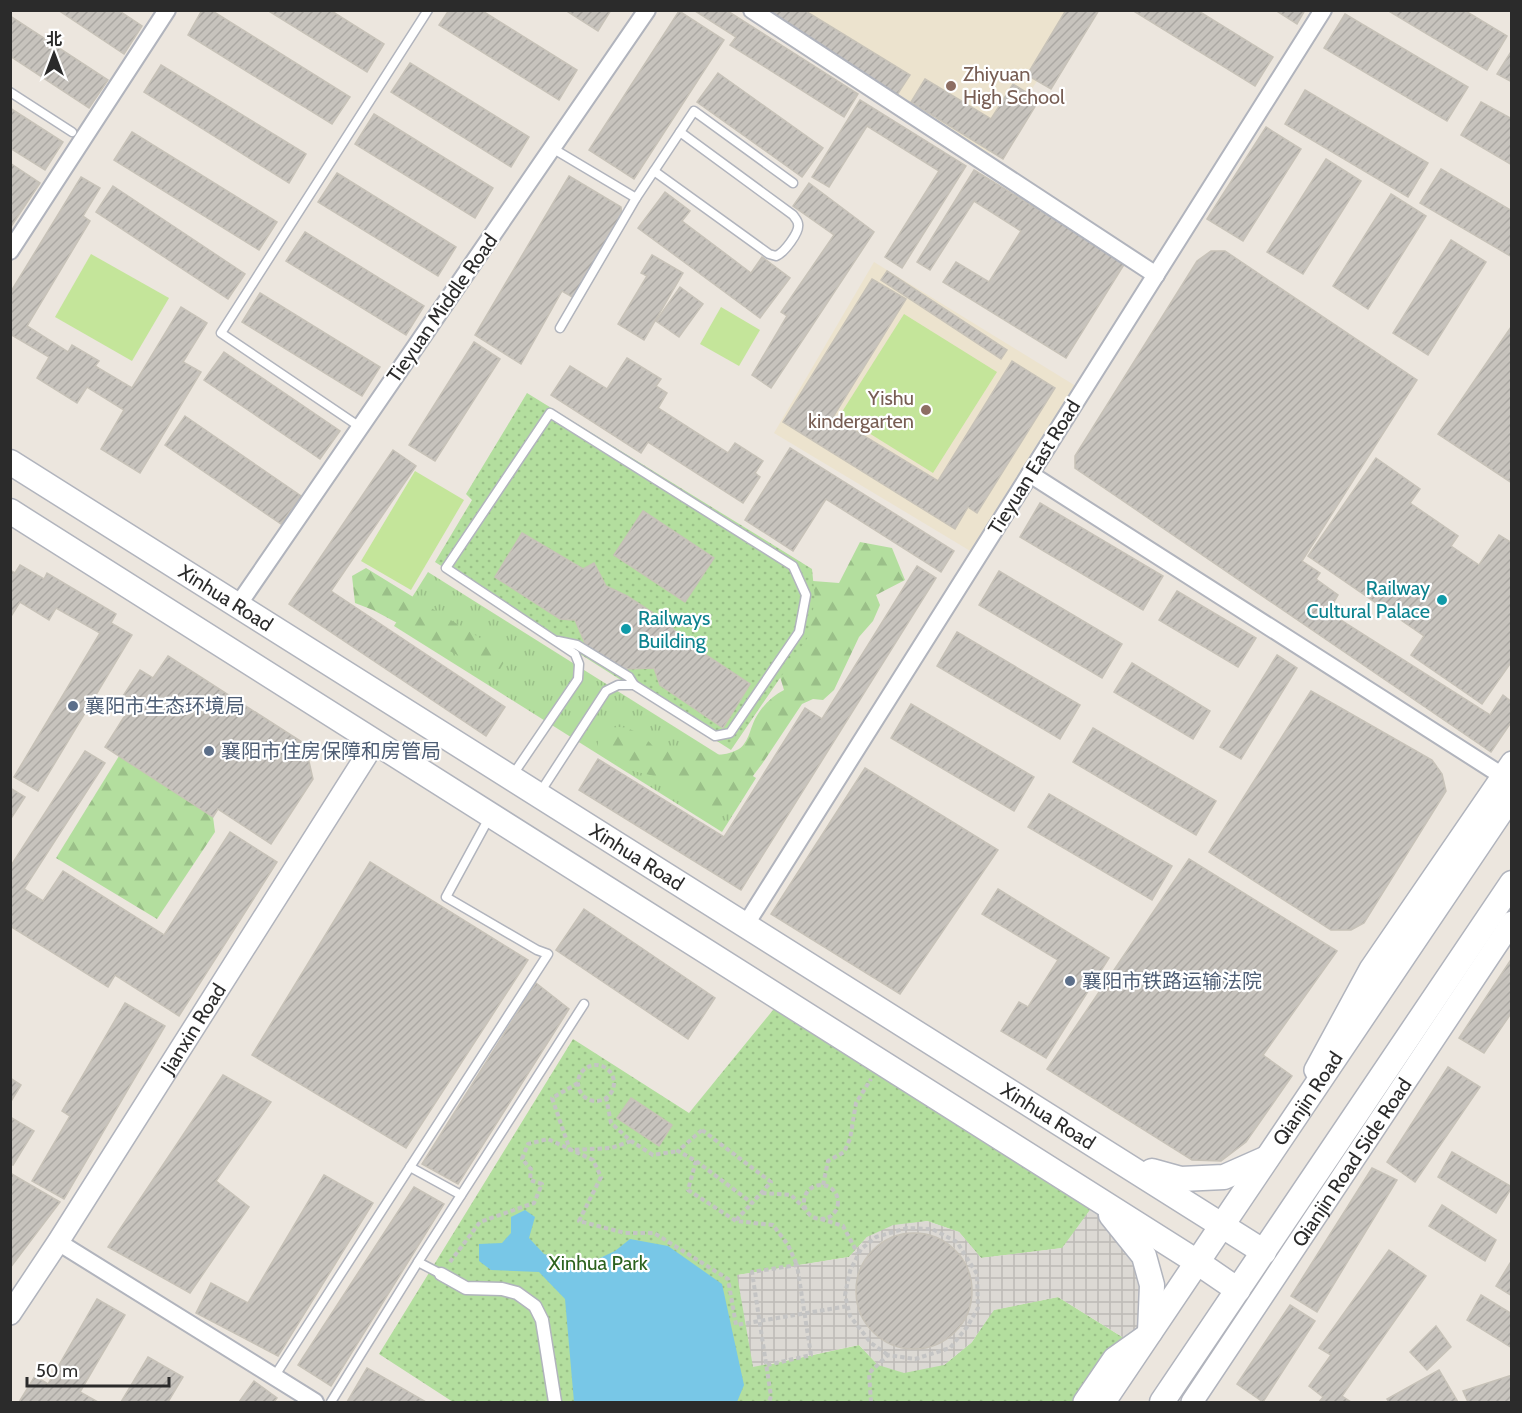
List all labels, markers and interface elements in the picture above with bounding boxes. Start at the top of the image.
north arrow [24,24,84,84]
text: 北 [46,30,62,49]
place label: Zhiyuan High School [963,62,1065,109]
marker: Zhiyuan High School [944,79,958,93]
street label: Tieyuan Middle Road [382,229,502,387]
place label: Yishu kindergarten [808,386,914,433]
street label: Tieyuan East Road [983,395,1085,539]
marker: Yishu kindergarten [919,403,933,417]
street label: Xinhua Road [174,559,277,636]
place label: Railway Cultural Palace [1306,576,1430,623]
marker: Railway Cultural Palace [1435,593,1449,607]
place label: Railways Building [638,606,710,653]
marker: Railways Building [619,622,633,636]
place label: 襄阳市生态环境局 [85,694,245,718]
marker: 襄阳市生态环境局 [66,699,80,713]
place label: 襄阳市住房保障和房管局 [221,739,441,763]
marker: 襄阳市住房保障和房管局 [202,744,216,758]
street label: Xinhua Road [585,818,688,896]
place label: 襄阳市铁路运输法院 [1082,969,1262,993]
marker: 襄阳市铁路运输法院 [1063,974,1077,988]
street label: Jianxin Road [155,979,231,1079]
street label: Qianjin Road [1267,1047,1348,1150]
street label: Qianjin Road Side Road [1287,1074,1417,1251]
street label: Xinhua Road [997,1077,1100,1155]
park label: Xinhua Park [548,1251,648,1275]
scale bar [27,1350,170,1388]
text: 50 m [36,1360,78,1382]

